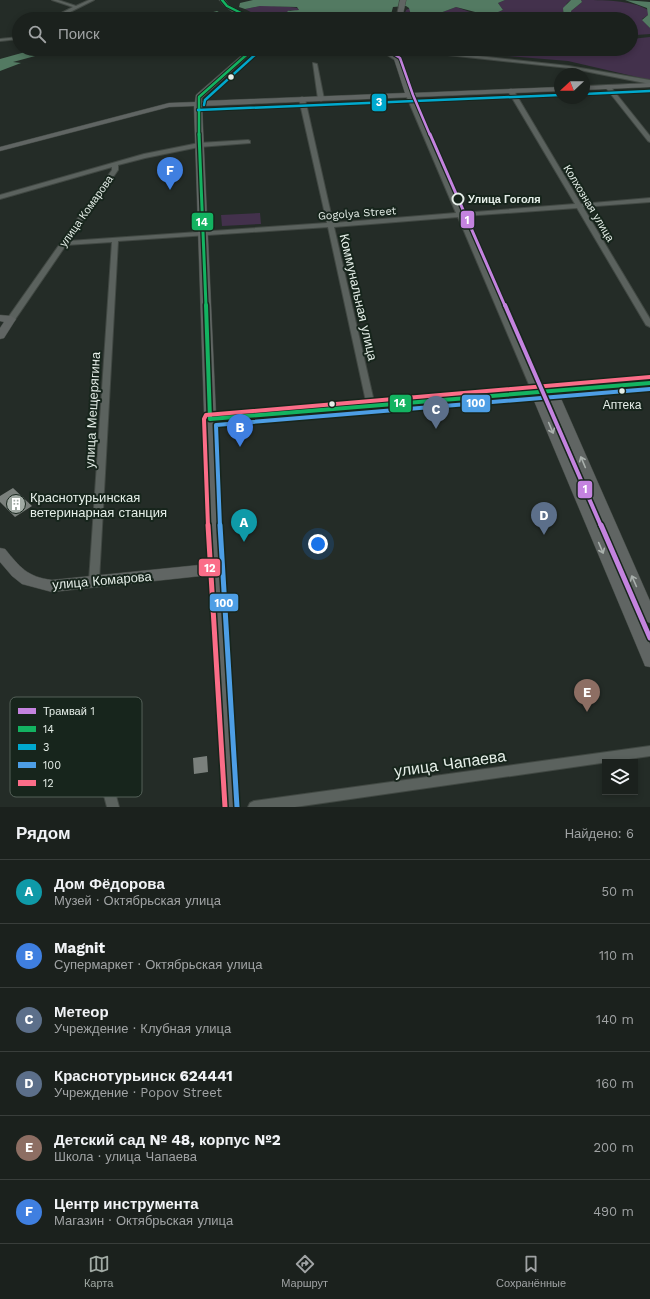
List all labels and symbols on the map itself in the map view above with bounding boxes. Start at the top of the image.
north arrow [554,68,590,104]
unlabelled marker [226,72,236,82]
line badge: 3 [371,93,387,112]
text: 3 [376,96,383,109]
pin: F [157,157,183,190]
street label: Колхозная улица [561,163,617,245]
street label: улица Комарова [57,172,116,250]
marker: Улица Гоголя [451,192,465,206]
place label: Улица Гоголя [468,193,541,206]
street label: Gogolya Street [317,204,397,223]
line badge: 1 [460,210,475,229]
line badge: 14 [191,212,214,231]
text: 1 [465,214,469,227]
text: 14 [196,216,208,229]
street label: Коммунальная улица [337,232,381,363]
street label: улица Мещерягина [82,351,103,469]
marker: Аптека [617,386,627,396]
line badge: 14 [389,394,412,413]
line badge: 100 [461,394,491,413]
pin: C [423,396,449,429]
text: 14 [394,397,406,410]
text: 100 [467,397,485,410]
place label: Аптека [603,398,642,412]
unlabelled marker [327,399,337,409]
pin: B [227,414,253,447]
one-way arrow [548,422,555,434]
one-way arrow [578,456,586,468]
line badge: 1 [577,480,593,499]
text: 1 [583,483,587,496]
place label: Краснотурьинская ветеринарная станция [30,490,167,520]
building icon: Краснотурьинская ветеринарная станция [5,493,27,515]
pin: D [531,502,557,535]
pin: A [231,509,257,542]
your location [308,534,328,554]
one-way arrow [598,542,606,554]
line badge: 12 [198,558,221,577]
text: 12 [204,562,216,575]
street label: улица Комарова [52,569,153,592]
one-way arrow [630,575,637,587]
line badge: 100 [209,593,239,612]
text: 100 [215,597,233,610]
pin: E [574,679,600,712]
legend [10,697,142,797]
text: Трамвай 1 [43,705,95,718]
text: 14 [43,723,54,736]
text: 3 [43,741,49,754]
street label: улица Чапаева [393,746,507,781]
text: 100 [43,759,61,772]
text: 12 [43,777,54,790]

